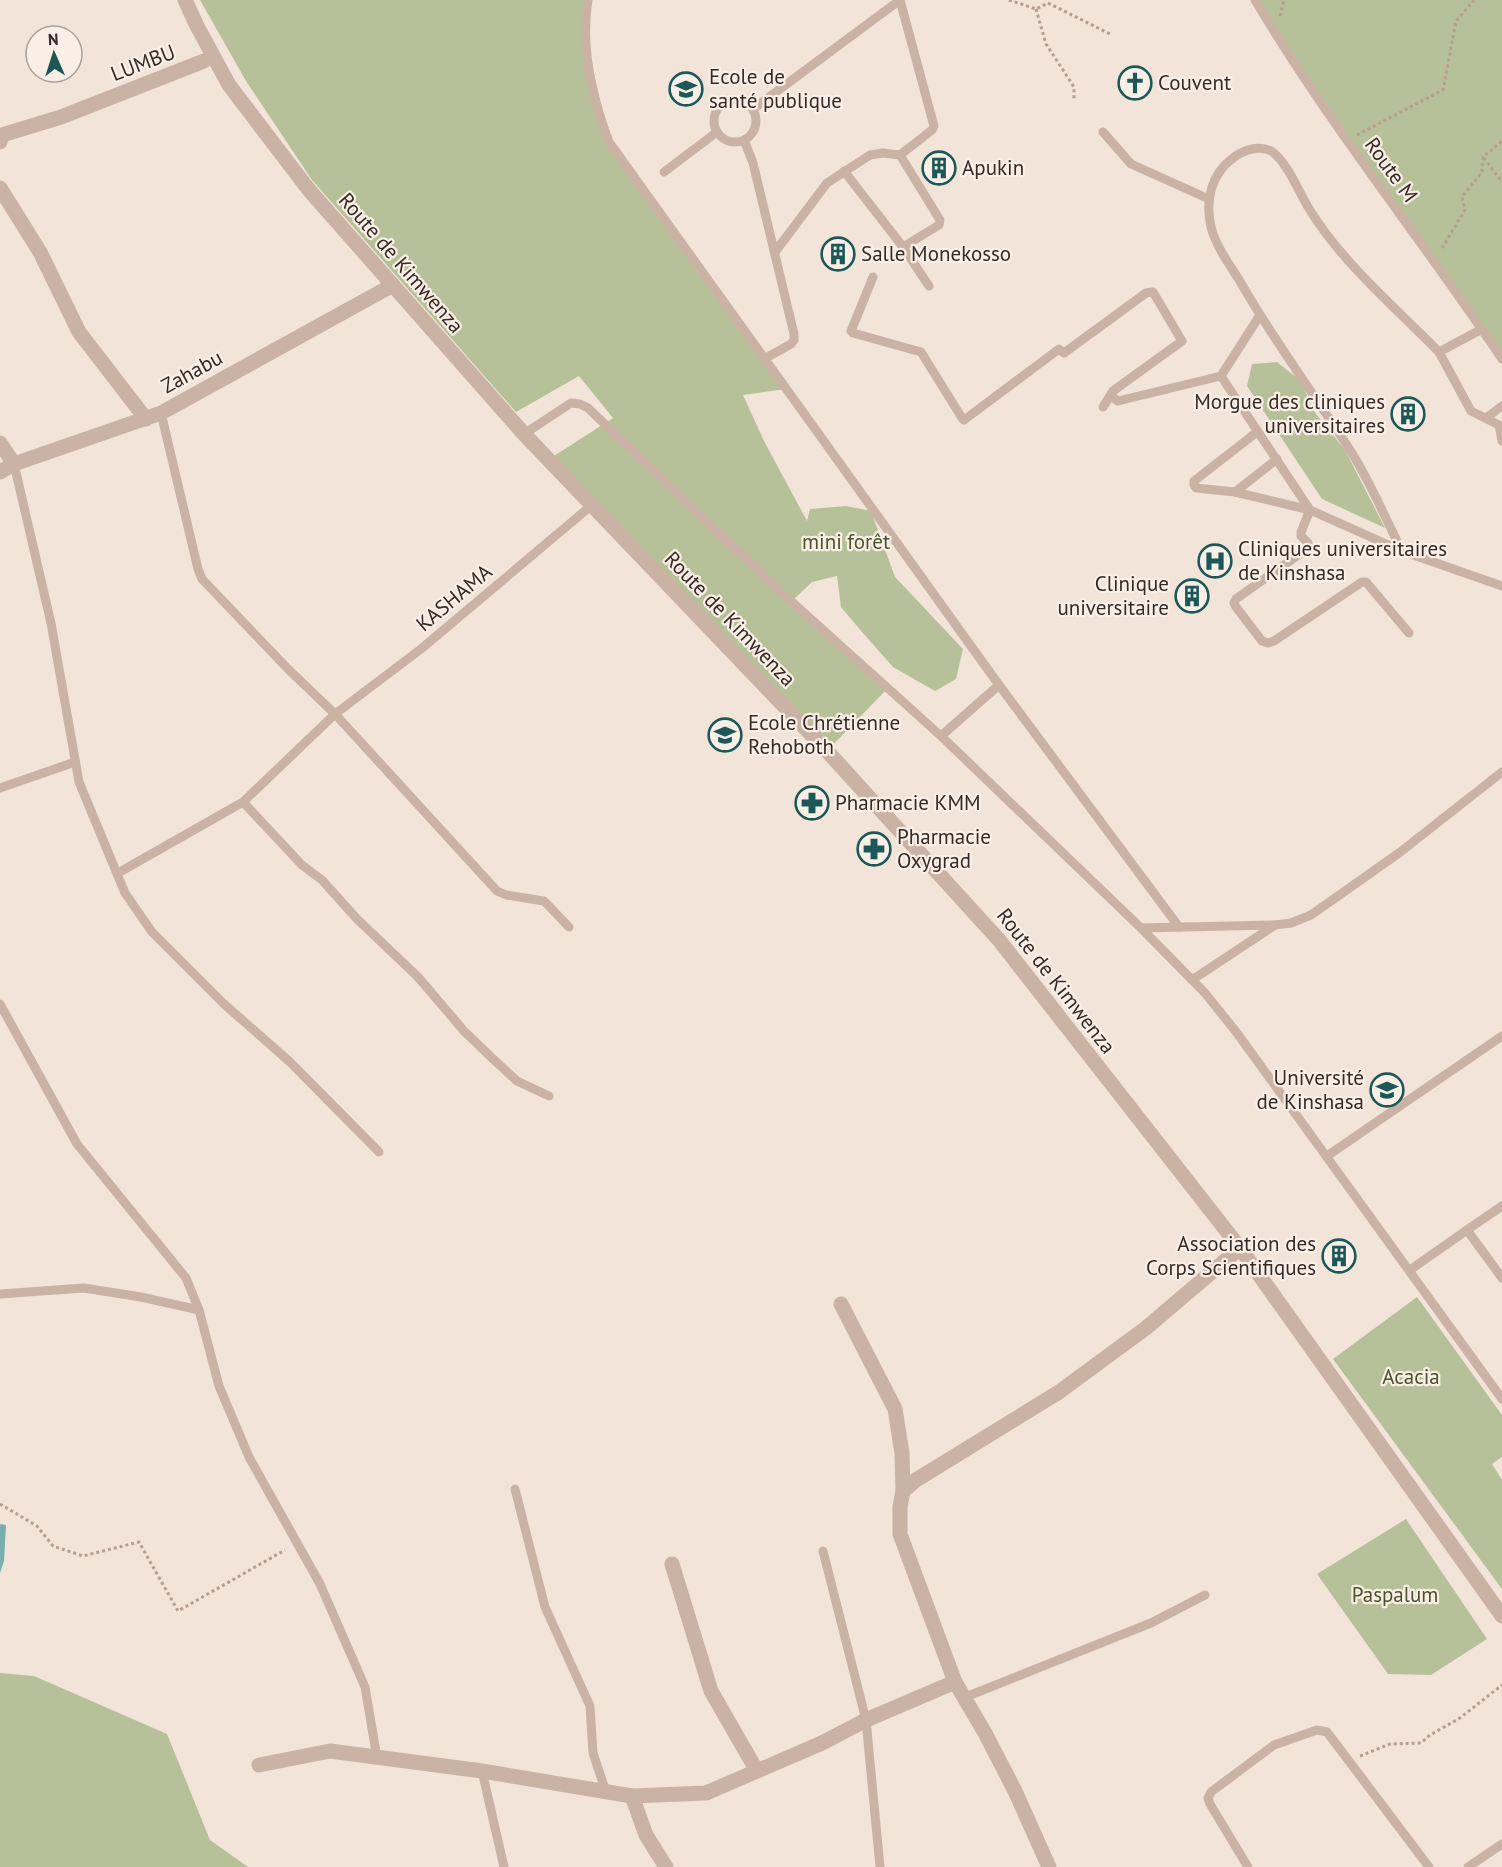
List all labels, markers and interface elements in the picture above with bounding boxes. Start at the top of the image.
north arrow [24,24,84,84]
text: N [47,29,59,49]
street label: LUMBU [107,38,179,87]
place label: Ecole de santé publique [709,63,842,114]
church icon: Couvent [1117,65,1153,101]
place label: Couvent [1158,69,1231,96]
school or university icon: Ecole de santé publique [668,71,704,107]
street label: Route M [1359,132,1424,208]
building icon: Apukin [921,150,957,186]
place label: Apukin [962,154,1024,181]
street label: Route de Kimwenza [333,187,470,338]
building icon: Salle Monekosso [820,236,856,272]
place label: Salle Monekosso [861,240,1011,267]
street label: Zahabu [156,344,227,399]
place label: Morgue des cliniques universitaires [1194,388,1385,439]
building icon: Morgue des cliniques universitaires [1390,396,1426,432]
park label: mini forêt [802,528,890,555]
place label: Cliniques universitaires de Kinshasa [1238,535,1447,586]
hospital icon: Cliniques universitaires de Kinshasa [1197,543,1233,579]
street label: Route de Kimwenza [659,545,802,692]
street label: KASHAMA [410,558,498,637]
place label: Clinique universitaire [1057,570,1169,621]
building icon: Clinique universitaire [1174,578,1210,614]
place label: Ecole Chrétienne Rehoboth [748,709,900,760]
school or university icon: Ecole Chrétienne Rehoboth [707,717,743,753]
pharmacy icon: Pharmacie KMM [794,785,830,821]
place label: Pharmacie KMM [835,789,981,816]
place label: Pharmacie Oxygrad [897,823,991,874]
pharmacy icon: Pharmacie Oxygrad [856,831,892,867]
street label: Route de Kimwenza [991,902,1122,1059]
place label: Université de Kinshasa [1257,1064,1364,1115]
school or university icon: Université de Kinshasa [1369,1072,1405,1108]
place label: Association des Corps Scientifiques [1146,1230,1316,1281]
building icon: Association des Corps Scientifiques [1321,1238,1357,1274]
park label: Acacia [1382,1363,1440,1390]
park label: Paspalum [1352,1581,1438,1608]

